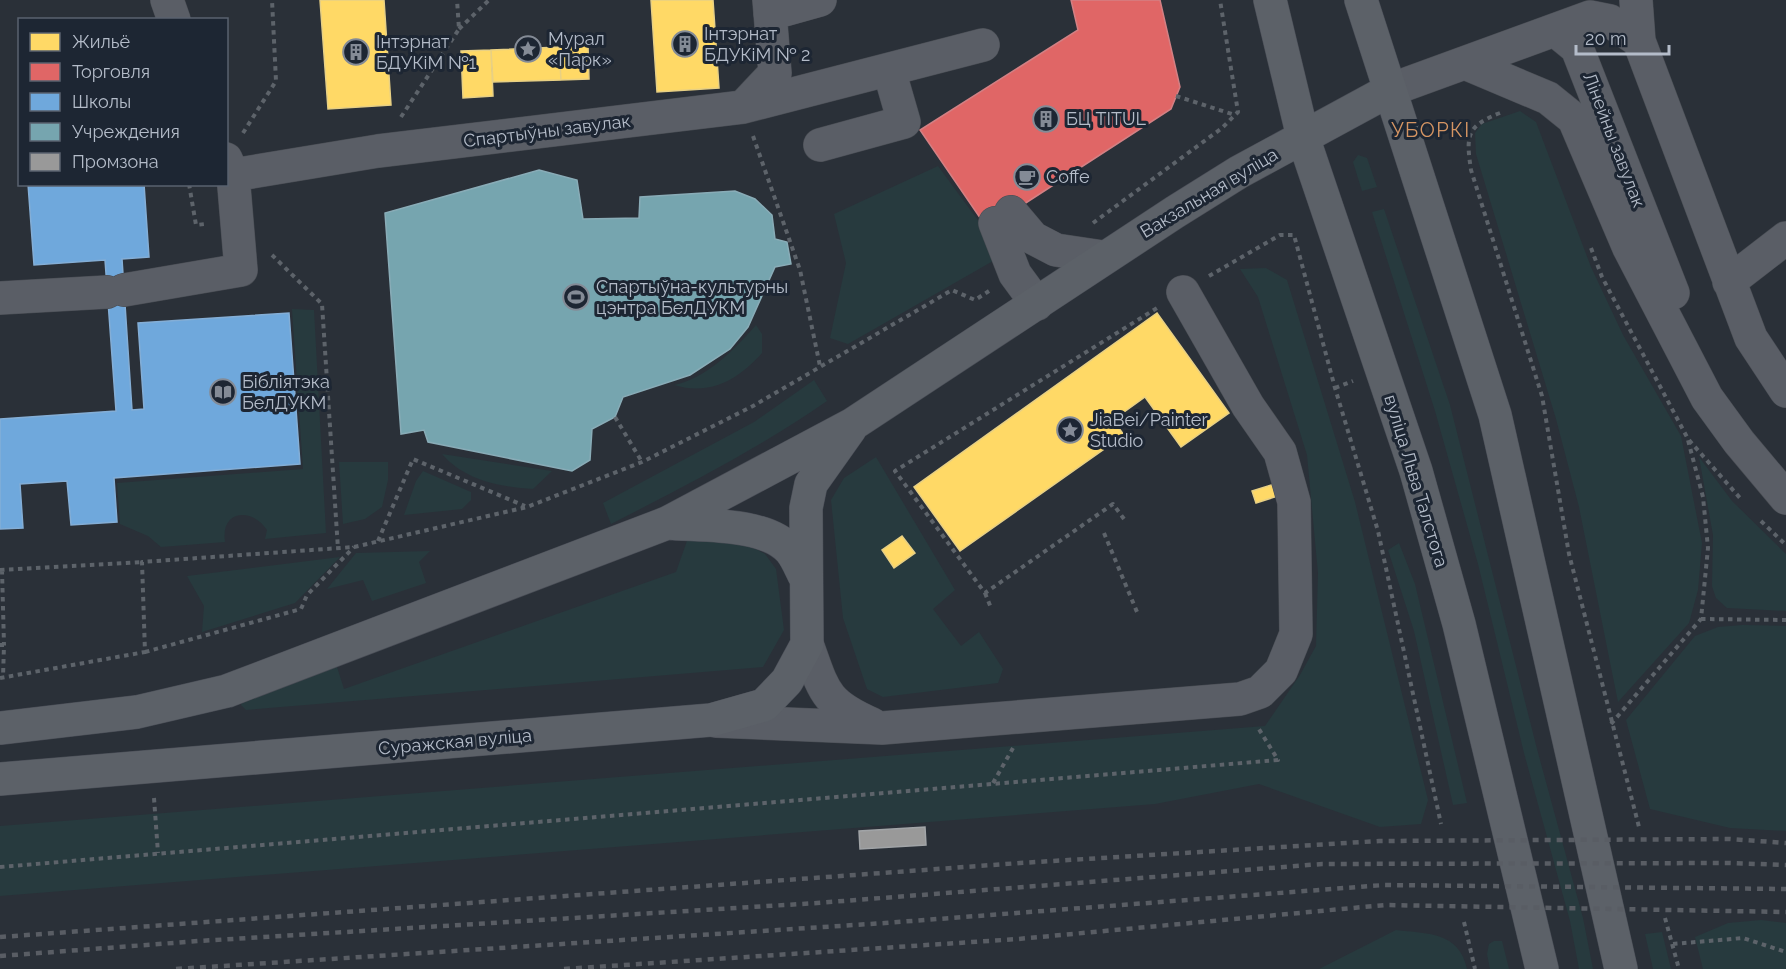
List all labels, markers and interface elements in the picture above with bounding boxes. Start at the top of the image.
legend [18,18,228,186]
scale bar [1576,18,1669,56]
place label: Інтэрнат БДУКіМ № 2 [704,23,810,65]
place label: Мурал «Парк» [548,28,612,70]
text: 20 m [1585,28,1627,49]
building icon: Інтэрнат БДУКіМ № 2 [670,29,700,59]
text: Жильё [72,31,130,52]
place label: Інтэрнат БДУКіМ №1 [376,31,476,73]
place icon: Мурал «Парк» [513,34,543,64]
building icon: Інтэрнат БДУКіМ №1 [341,37,371,67]
text: Торговля [72,61,150,82]
street label: Лінейны завулак [1579,69,1650,210]
text: Школы [72,91,131,112]
building icon: БЦ TITUL [1031,104,1061,134]
place label: БЦ TITUL [1066,108,1147,129]
street label: Спартыўны завулак [462,110,632,151]
district label: УБОРКІ [1391,118,1471,142]
text: Учреждения [72,121,180,142]
street label: Вакзальная вуліца [1136,143,1281,242]
text: Промзона [72,151,159,172]
cafe icon: Coffe [1012,162,1042,192]
place label: Coffe [1046,166,1090,187]
place label: Спартыўна-культурны цэнтра БелДУКМ [596,276,788,318]
sports icon: Спартыўна-культурны цэнтра БелДУКМ [561,282,591,312]
place label: Бібліятэка БелДУКМ [242,371,330,413]
library icon: Бібліятэка БелДУКМ [208,377,238,407]
street label: вуліца Льва Талстога [1380,392,1453,570]
place label: JiaBei/Painter Studio [1090,409,1208,451]
place icon: JiaBei/Painter Studio [1055,415,1085,445]
street label: Суражская вуліца [377,724,533,759]

